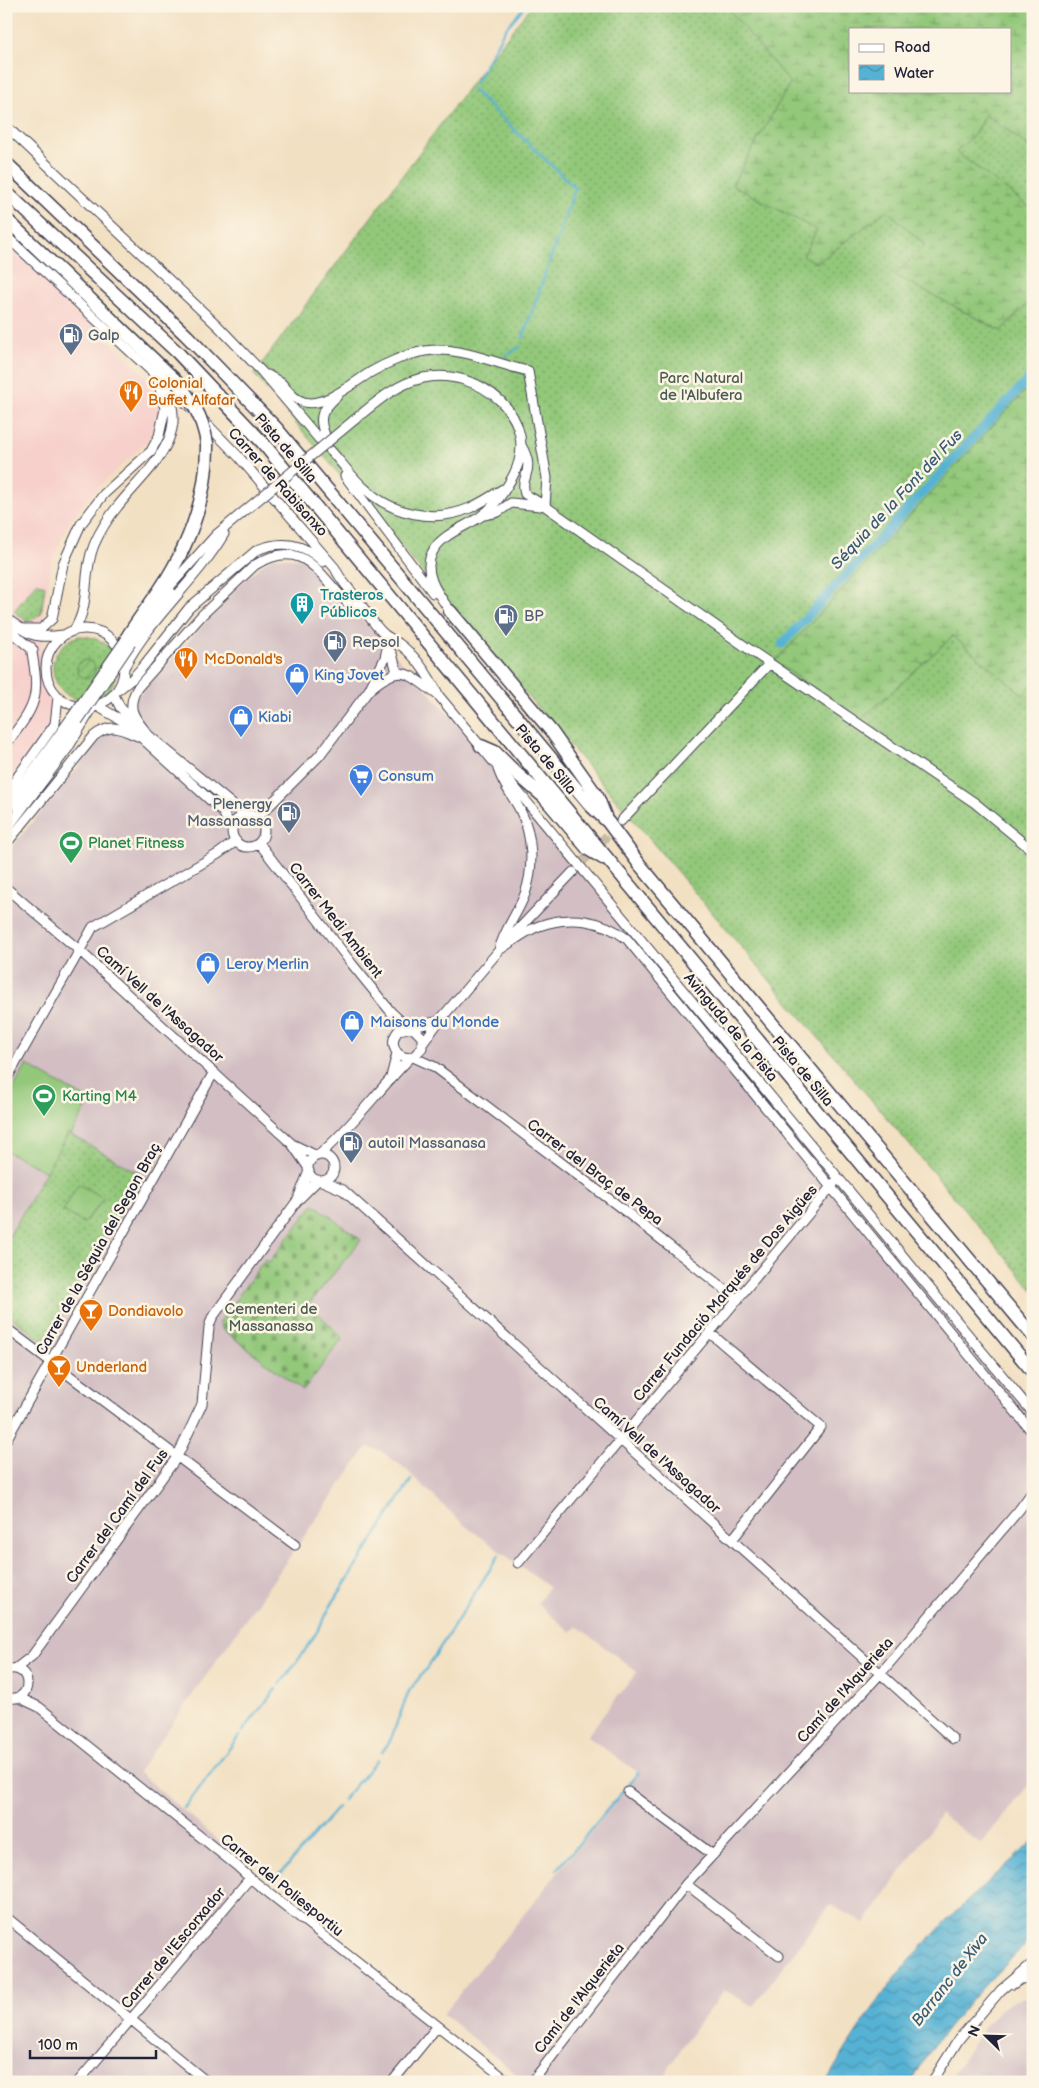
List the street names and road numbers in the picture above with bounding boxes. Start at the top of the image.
street label: Pista de Silla [250,410,321,487]
street label: Carrer de Rabisanxo [224,424,332,541]
street label: Pista de Silla [511,720,581,798]
street label: Carrer Medi Ambient [285,859,387,982]
street label: Camí Vell de l'Assagador [92,942,228,1067]
street label: Avinguda de la Pista [679,969,782,1086]
street label: Pista de Silla [768,1032,838,1110]
street label: Carrer del Braç de Pepa [523,1115,666,1230]
street label: Carrer de la Séquia del Segon Braç [32,1139,165,1359]
street label: Carrer Fundació Marqués de Dos Aigües [629,1181,822,1406]
street label: Camí Vell de l'Assagador [589,1393,725,1518]
street label: Carrer del Camí del Fus [62,1445,173,1587]
street label: Camí de l'Alquerieta [793,1634,898,1747]
street label: Carrer del Poliesportiu [216,1830,347,1941]
street label: Carrer de l'Escorxador [117,1883,230,2013]
street label: Camí de l'Alquerieta [530,1939,629,2058]

